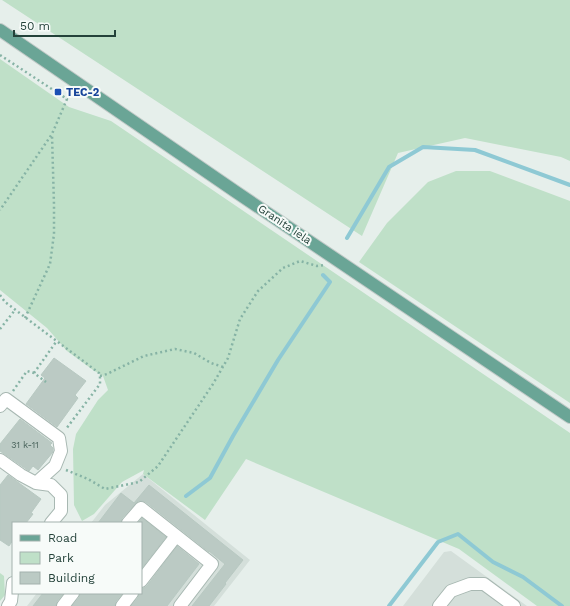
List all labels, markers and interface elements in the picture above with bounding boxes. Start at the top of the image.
scale bar [14,12,115,38]
text: 50 m [20,19,50,33]
place label: TEC-2 [66,86,100,99]
marker: TEC-2 [53,87,63,97]
street label: Granīta iela [256,202,314,247]
house number: 31 k-11 [11,440,39,450]
legend [12,522,142,594]
text: Road [48,531,77,545]
text: Park [48,551,74,565]
text: Building [48,571,95,585]

